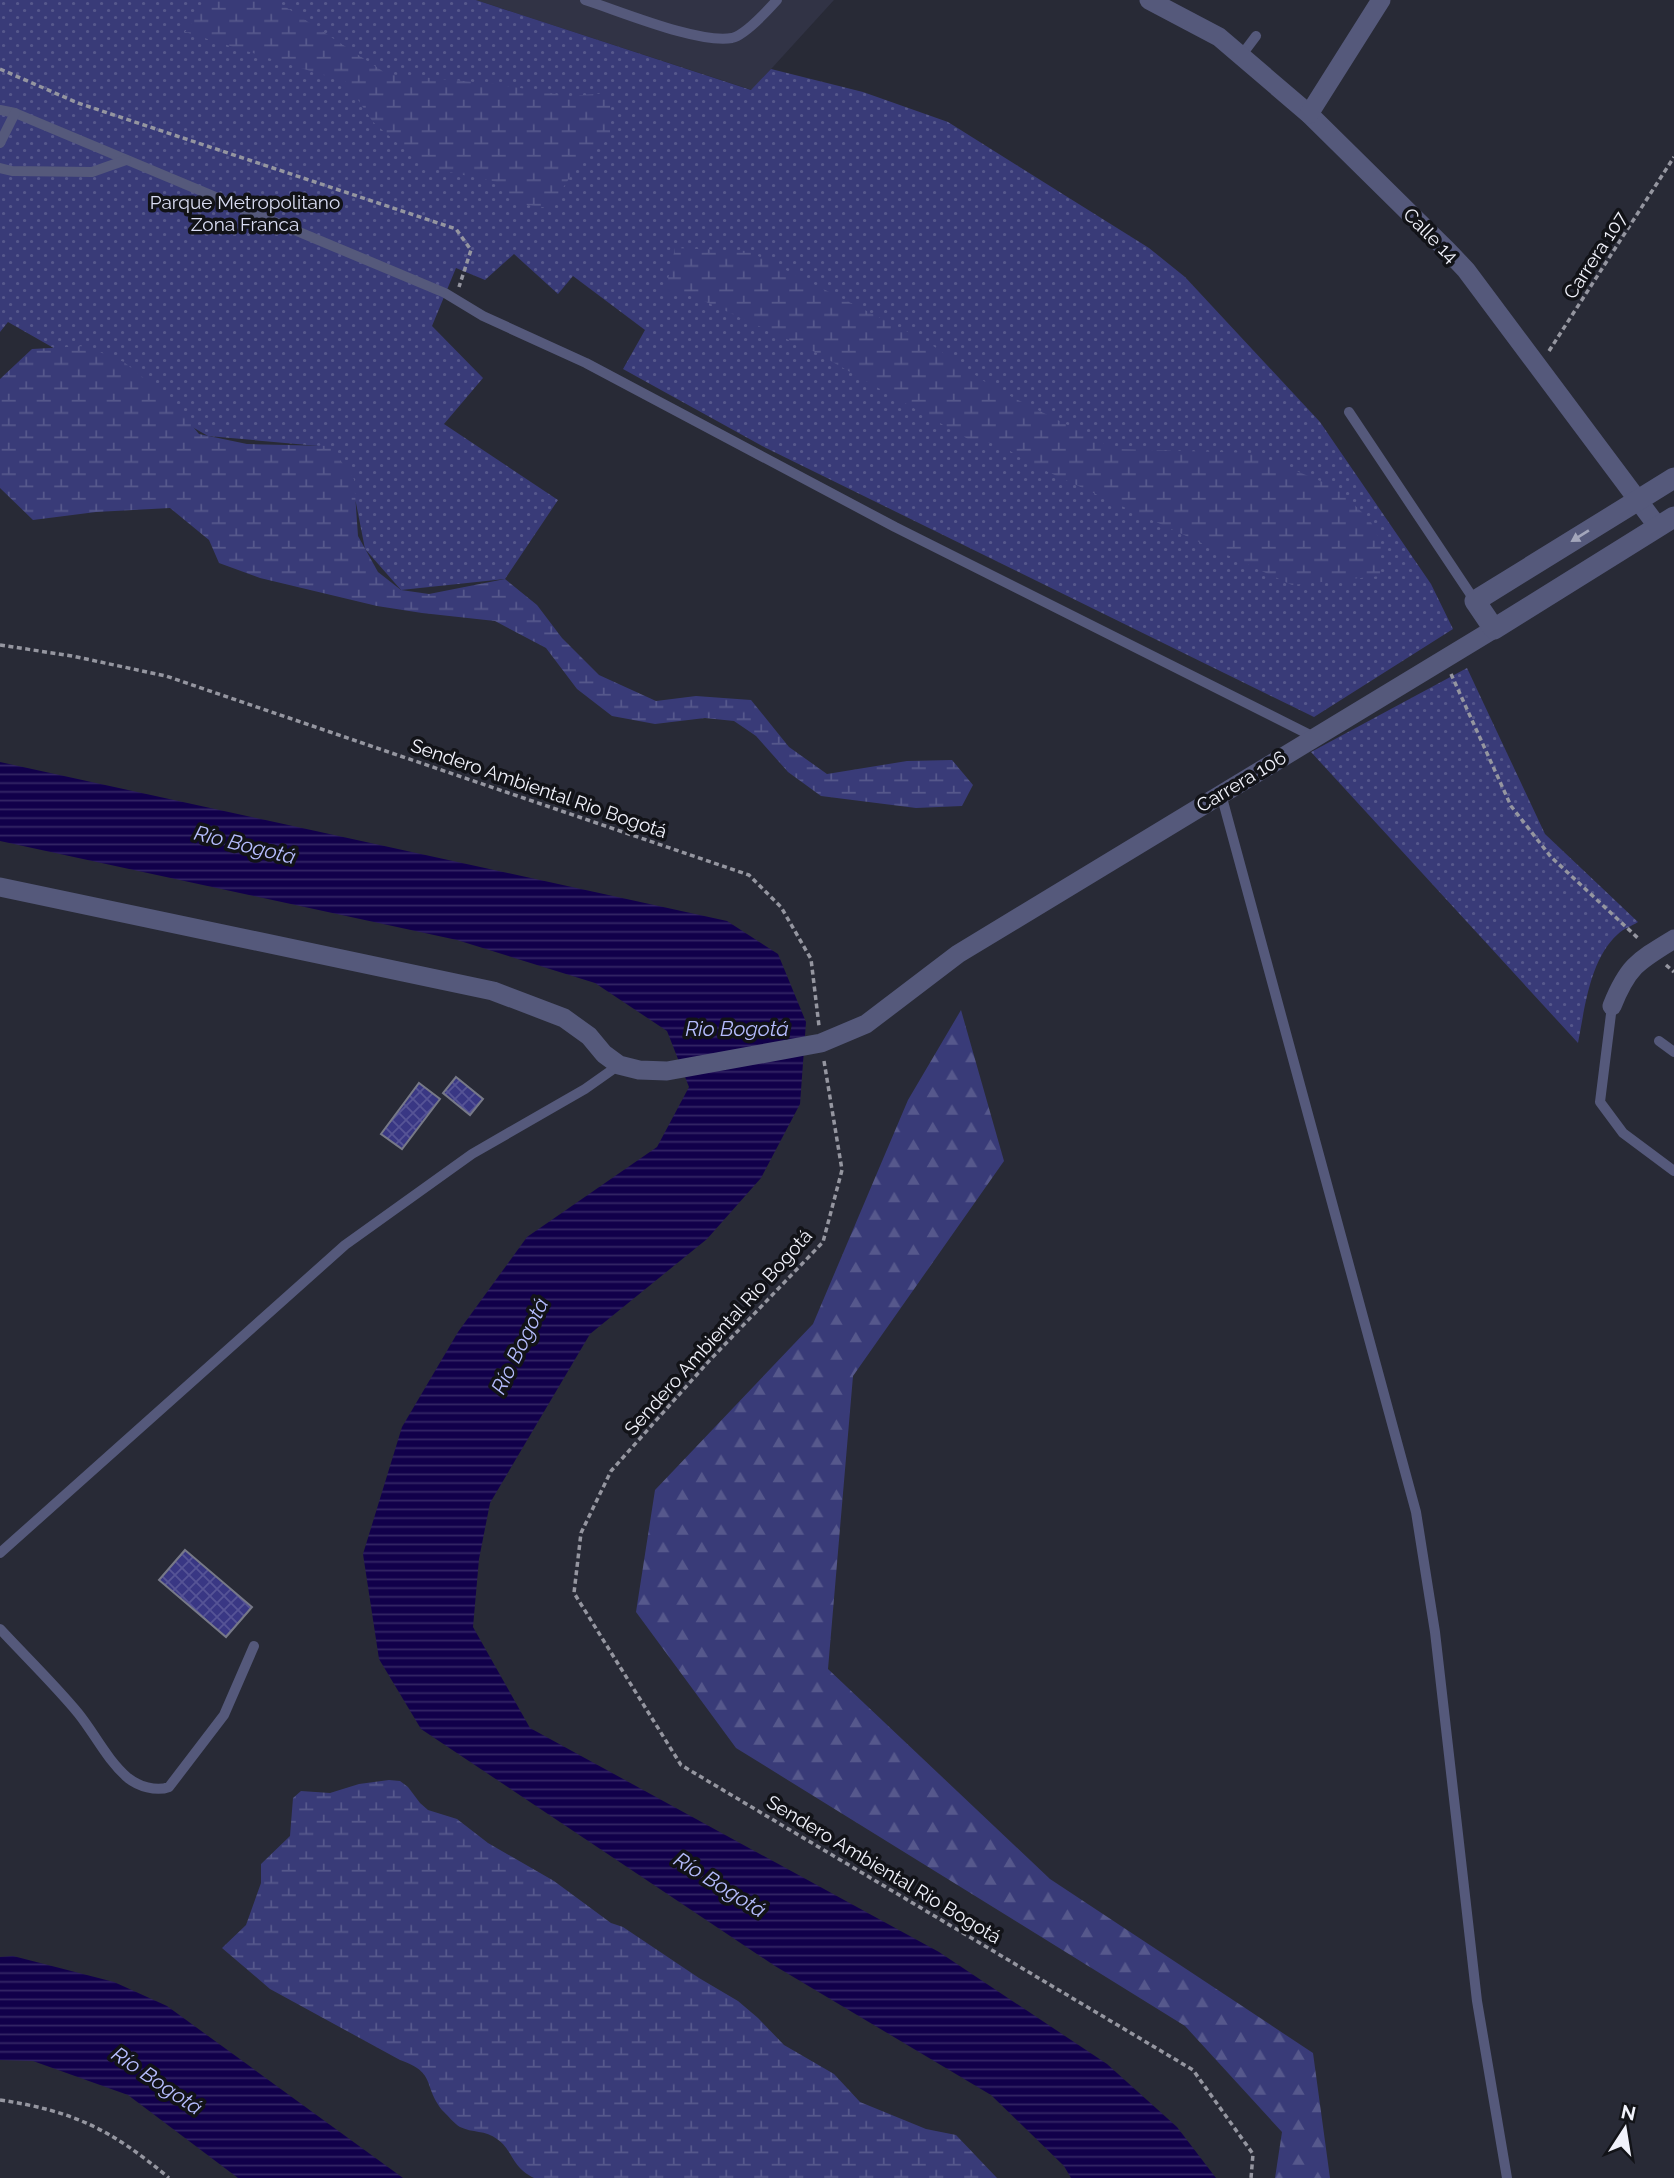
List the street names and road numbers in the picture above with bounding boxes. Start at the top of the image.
street label: Calle 14 [1399,203,1463,267]
street label: Carrera 107 [1559,207,1631,303]
street label: Sendero Ambiental Rio Bogotá [408,734,670,842]
street label: Carrera 106 [1192,746,1290,816]
street label: Sendero Ambiental Rio Bogotá [620,1225,816,1439]
street label: Sendero Ambiental Rio Bogotá [763,1790,1005,1948]

